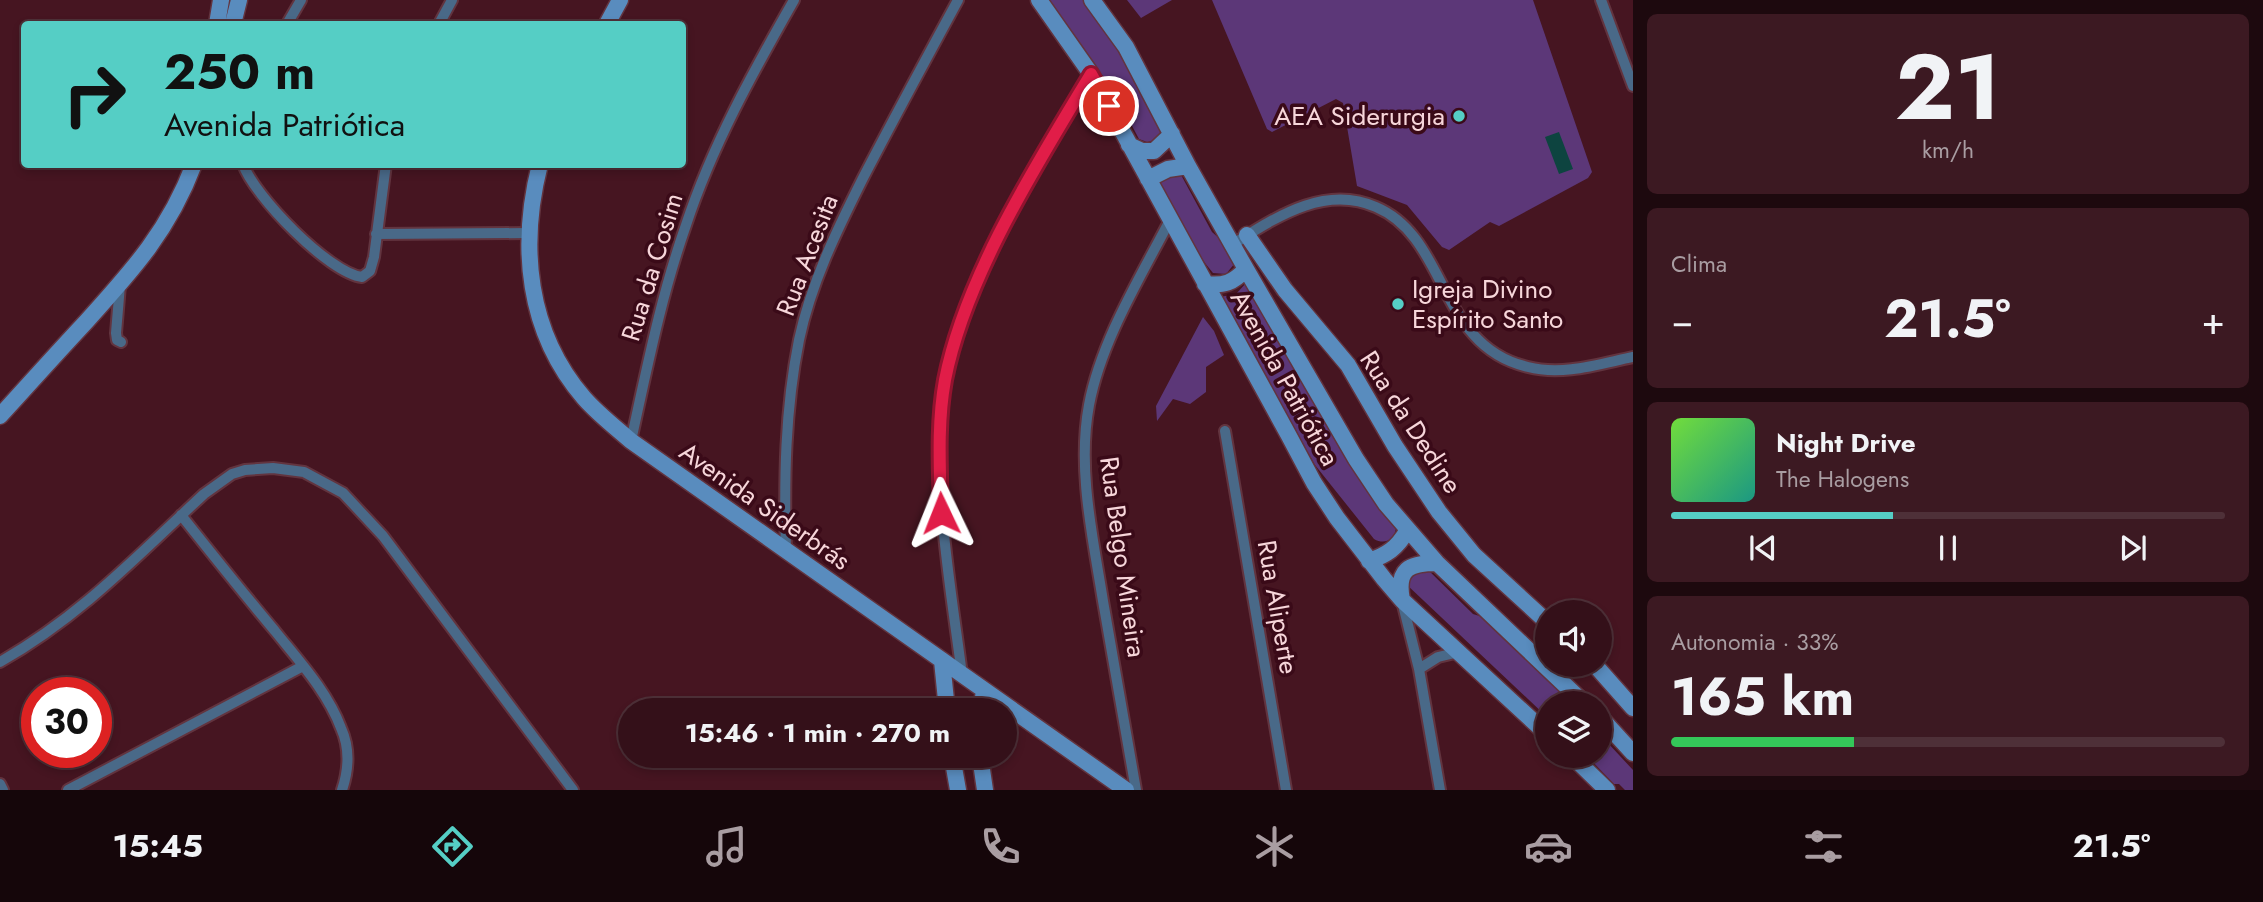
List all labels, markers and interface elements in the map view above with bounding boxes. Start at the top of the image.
text: 21 [1895,22,2001,153]
text: 250 m [164,37,315,107]
icon: right [49,49,140,140]
pin [1079,76,1139,136]
icon: arrive [1090,87,1128,125]
place label: AEA Siderurgia [1274,97,1445,135]
text: Avenida Patriótica [164,102,405,148]
marker: AEA Siderurgia [1451,108,1467,124]
text: km/h [1922,133,1974,167]
street label: Rua da Cosim [611,188,693,346]
street label: Rua Acesita [766,189,848,321]
text: Clima [1671,247,1727,281]
place label: Igreja Divino Espírito Santo [1412,270,1563,338]
text: 21.5° [1884,281,2011,357]
street label: Avenida Patriótica [1221,283,1349,473]
text: − [1671,293,1693,348]
text: + [2202,293,2225,348]
marker: Igreja Divino Espírito Santo [1390,296,1406,312]
street label: Rua da Dedine [1351,343,1471,501]
text: Night Drive [1776,424,1916,462]
street label: Avenida Siderbrás [672,433,858,579]
street label: Rua Belgo Mineira [1090,454,1156,660]
text: The Halogens [1776,462,1909,496]
position arrow [904,476,978,550]
icon: previous [1744,529,1782,567]
icon: pause [1929,529,1967,567]
icon: next [2114,529,2152,567]
street label: Rua Aliperte [1248,537,1308,677]
map controls [1535,600,1612,768]
button: sound [1535,600,1612,677]
text: Autonomia · 33% [1671,625,1839,659]
text: 165 km [1671,659,1854,735]
speed limit sign: 30 [21,677,112,768]
button: layers [1535,691,1612,768]
text: 15:46 · 1 min · 270 m [685,714,950,752]
icon: directions [428,822,477,871]
icon: music [702,822,751,871]
icon: phone [976,822,1025,871]
icon: climate [1250,822,1299,871]
icon: car [1524,822,1573,871]
icon: filters [1799,822,1848,871]
text: 15:45 [113,823,203,869]
text: 21.5° [2073,823,2150,869]

